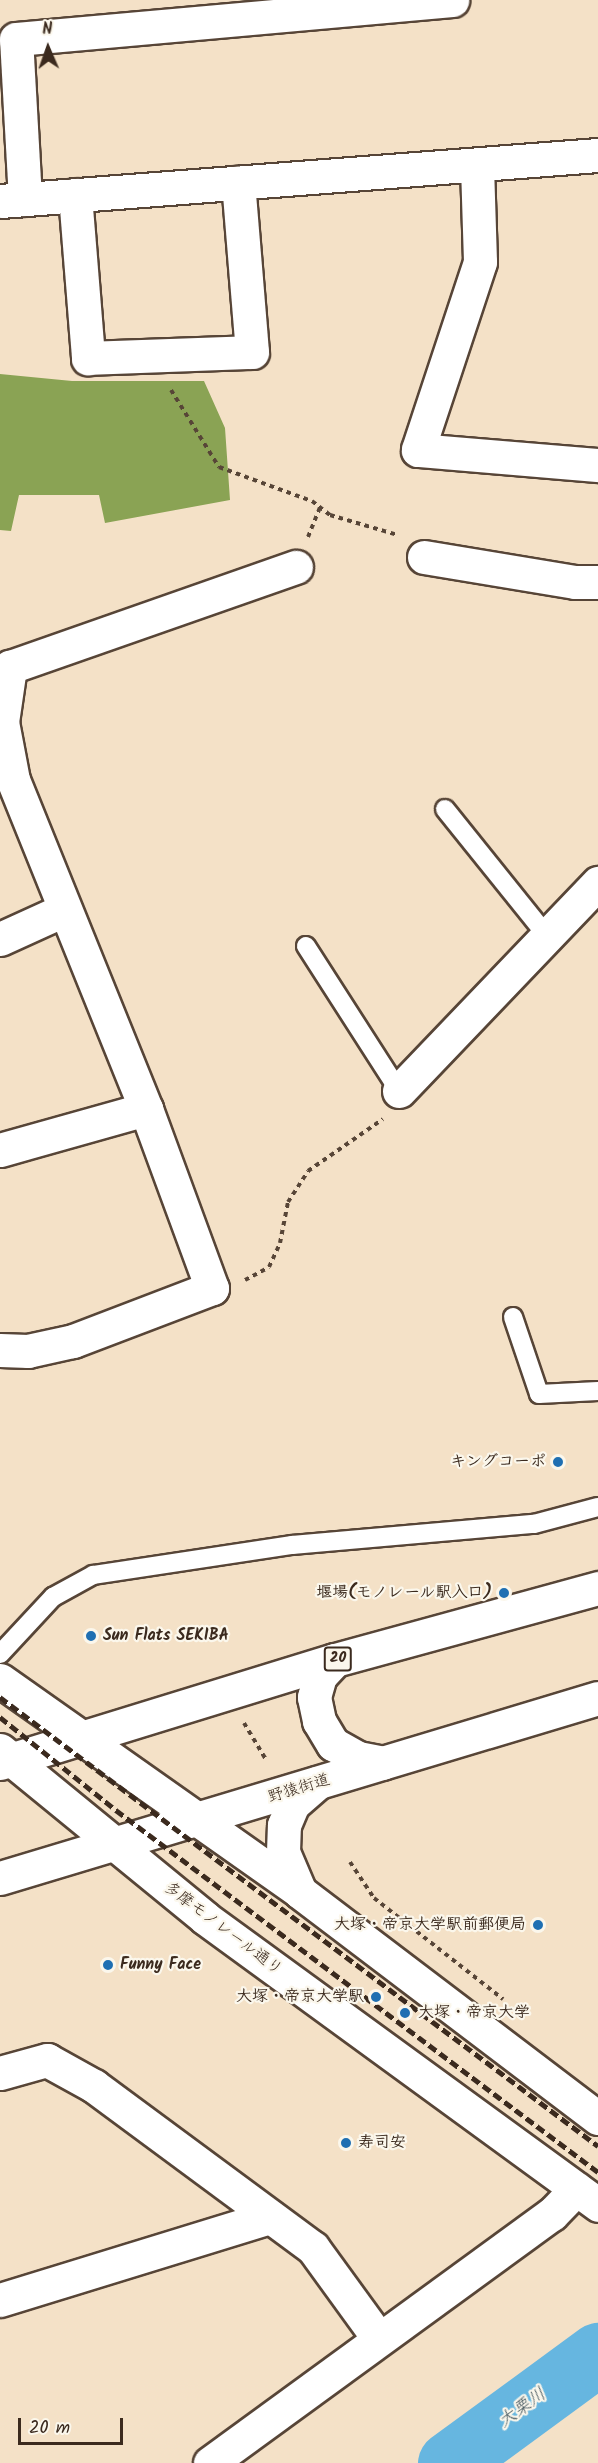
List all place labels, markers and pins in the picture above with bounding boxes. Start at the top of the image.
place label: キングコーポ [450,1452,546,1472]
marker: キングコーポ [551,1455,565,1469]
place label: 堰場(モノレール駅入口) [315,1583,492,1603]
marker: 堰場(モノレール駅入口) [497,1586,511,1600]
place label: Sun Flats SEKIBA [103,1626,229,1646]
marker: Sun Flats SEKIBA [84,1629,98,1643]
place label: 大塚・帝京大学駅前郵便局 [334,1915,526,1935]
marker: 大塚・帝京大学駅前郵便局 [531,1918,545,1932]
place label: Funny Face [120,1955,201,1975]
marker: Funny Face [101,1958,115,1972]
place label: 大塚・帝京大学駅 [236,1987,364,2007]
marker: 大塚・帝京大学駅 [369,1990,383,2004]
place label: 大塚・帝京大学 [418,2003,530,2023]
marker: 大塚・帝京大学 [396,2004,414,2022]
place label: 寿司安 [358,2133,406,2153]
marker: 寿司安 [339,2136,353,2150]

